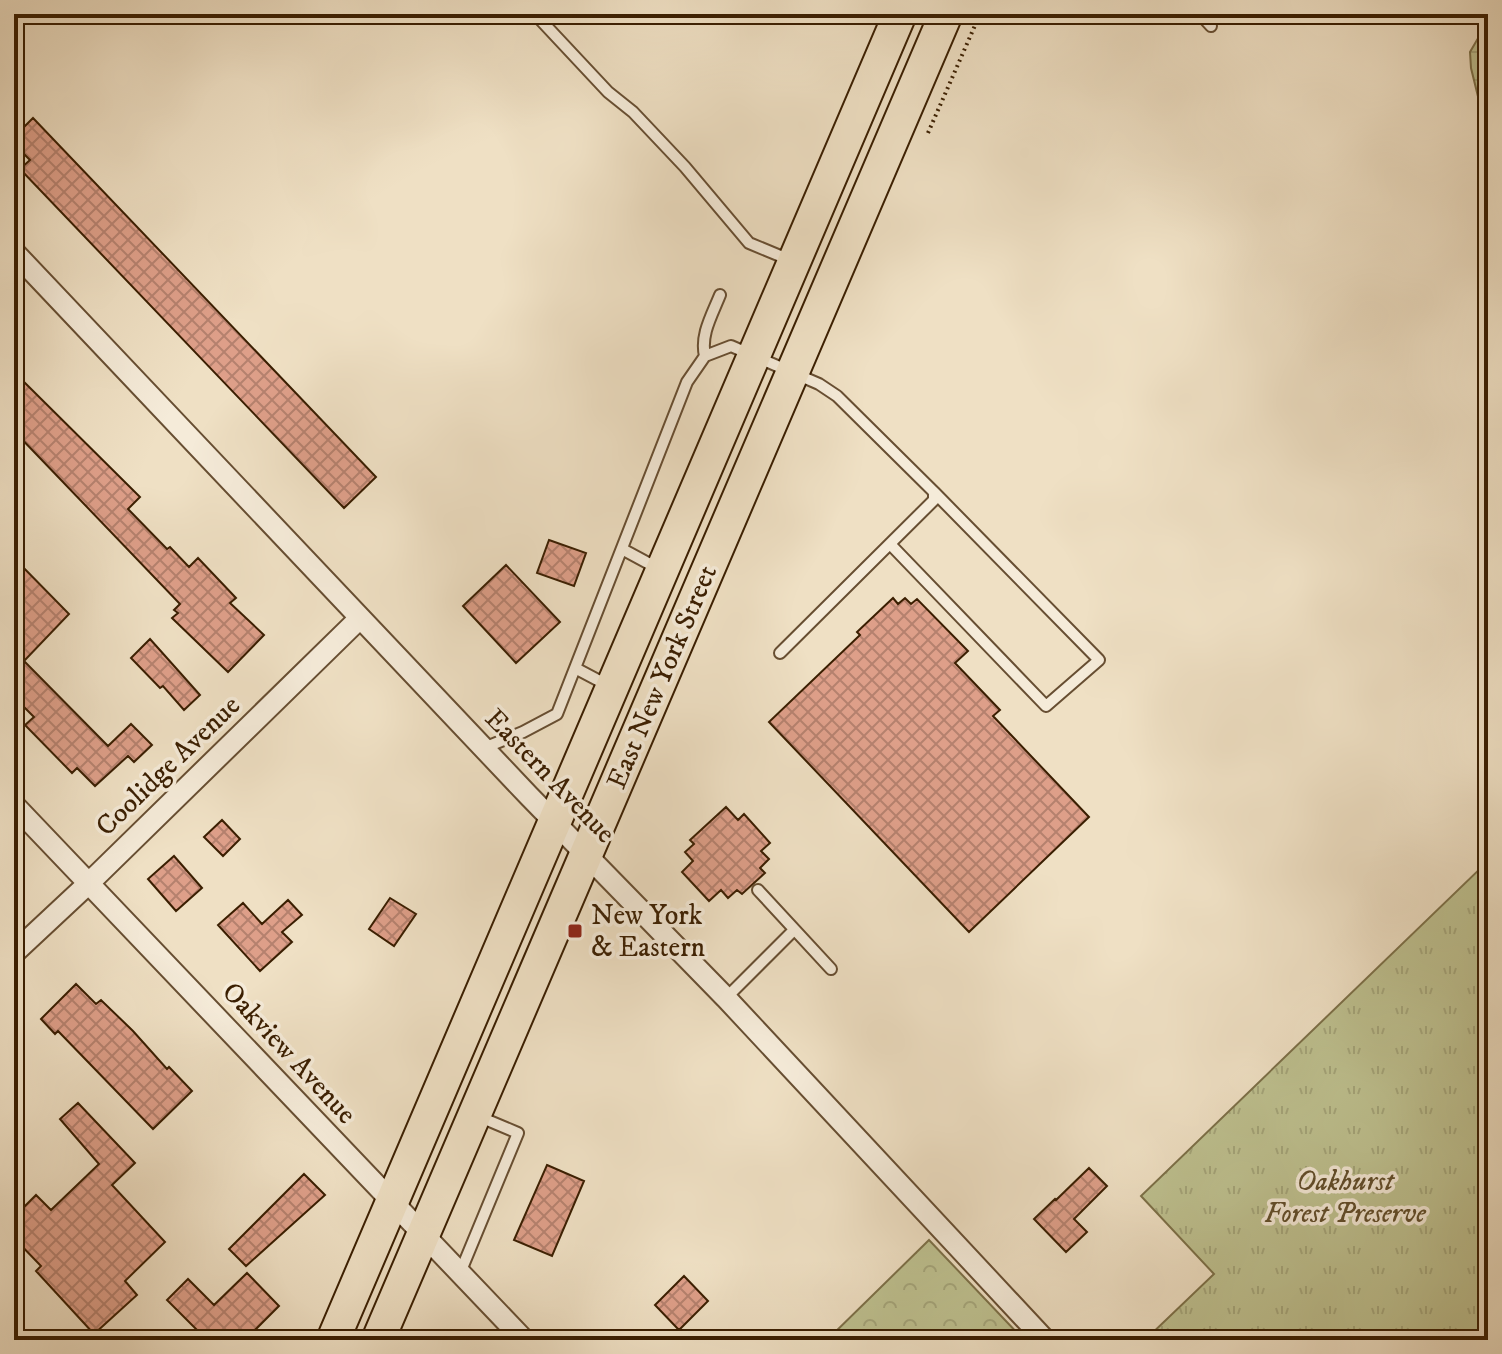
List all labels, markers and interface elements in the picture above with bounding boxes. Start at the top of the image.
street label: East New York Street [599,560,725,794]
street label: Coolidge Avenue [88,688,248,844]
street label: Eastern Avenue [477,701,623,851]
place label: New York & Eastern [591,898,706,965]
marker: New York & Eastern [566,922,584,940]
street label: Oakview Avenue [214,975,364,1131]
park label: Oakhurst Forest Preserve [1264,1164,1427,1231]

